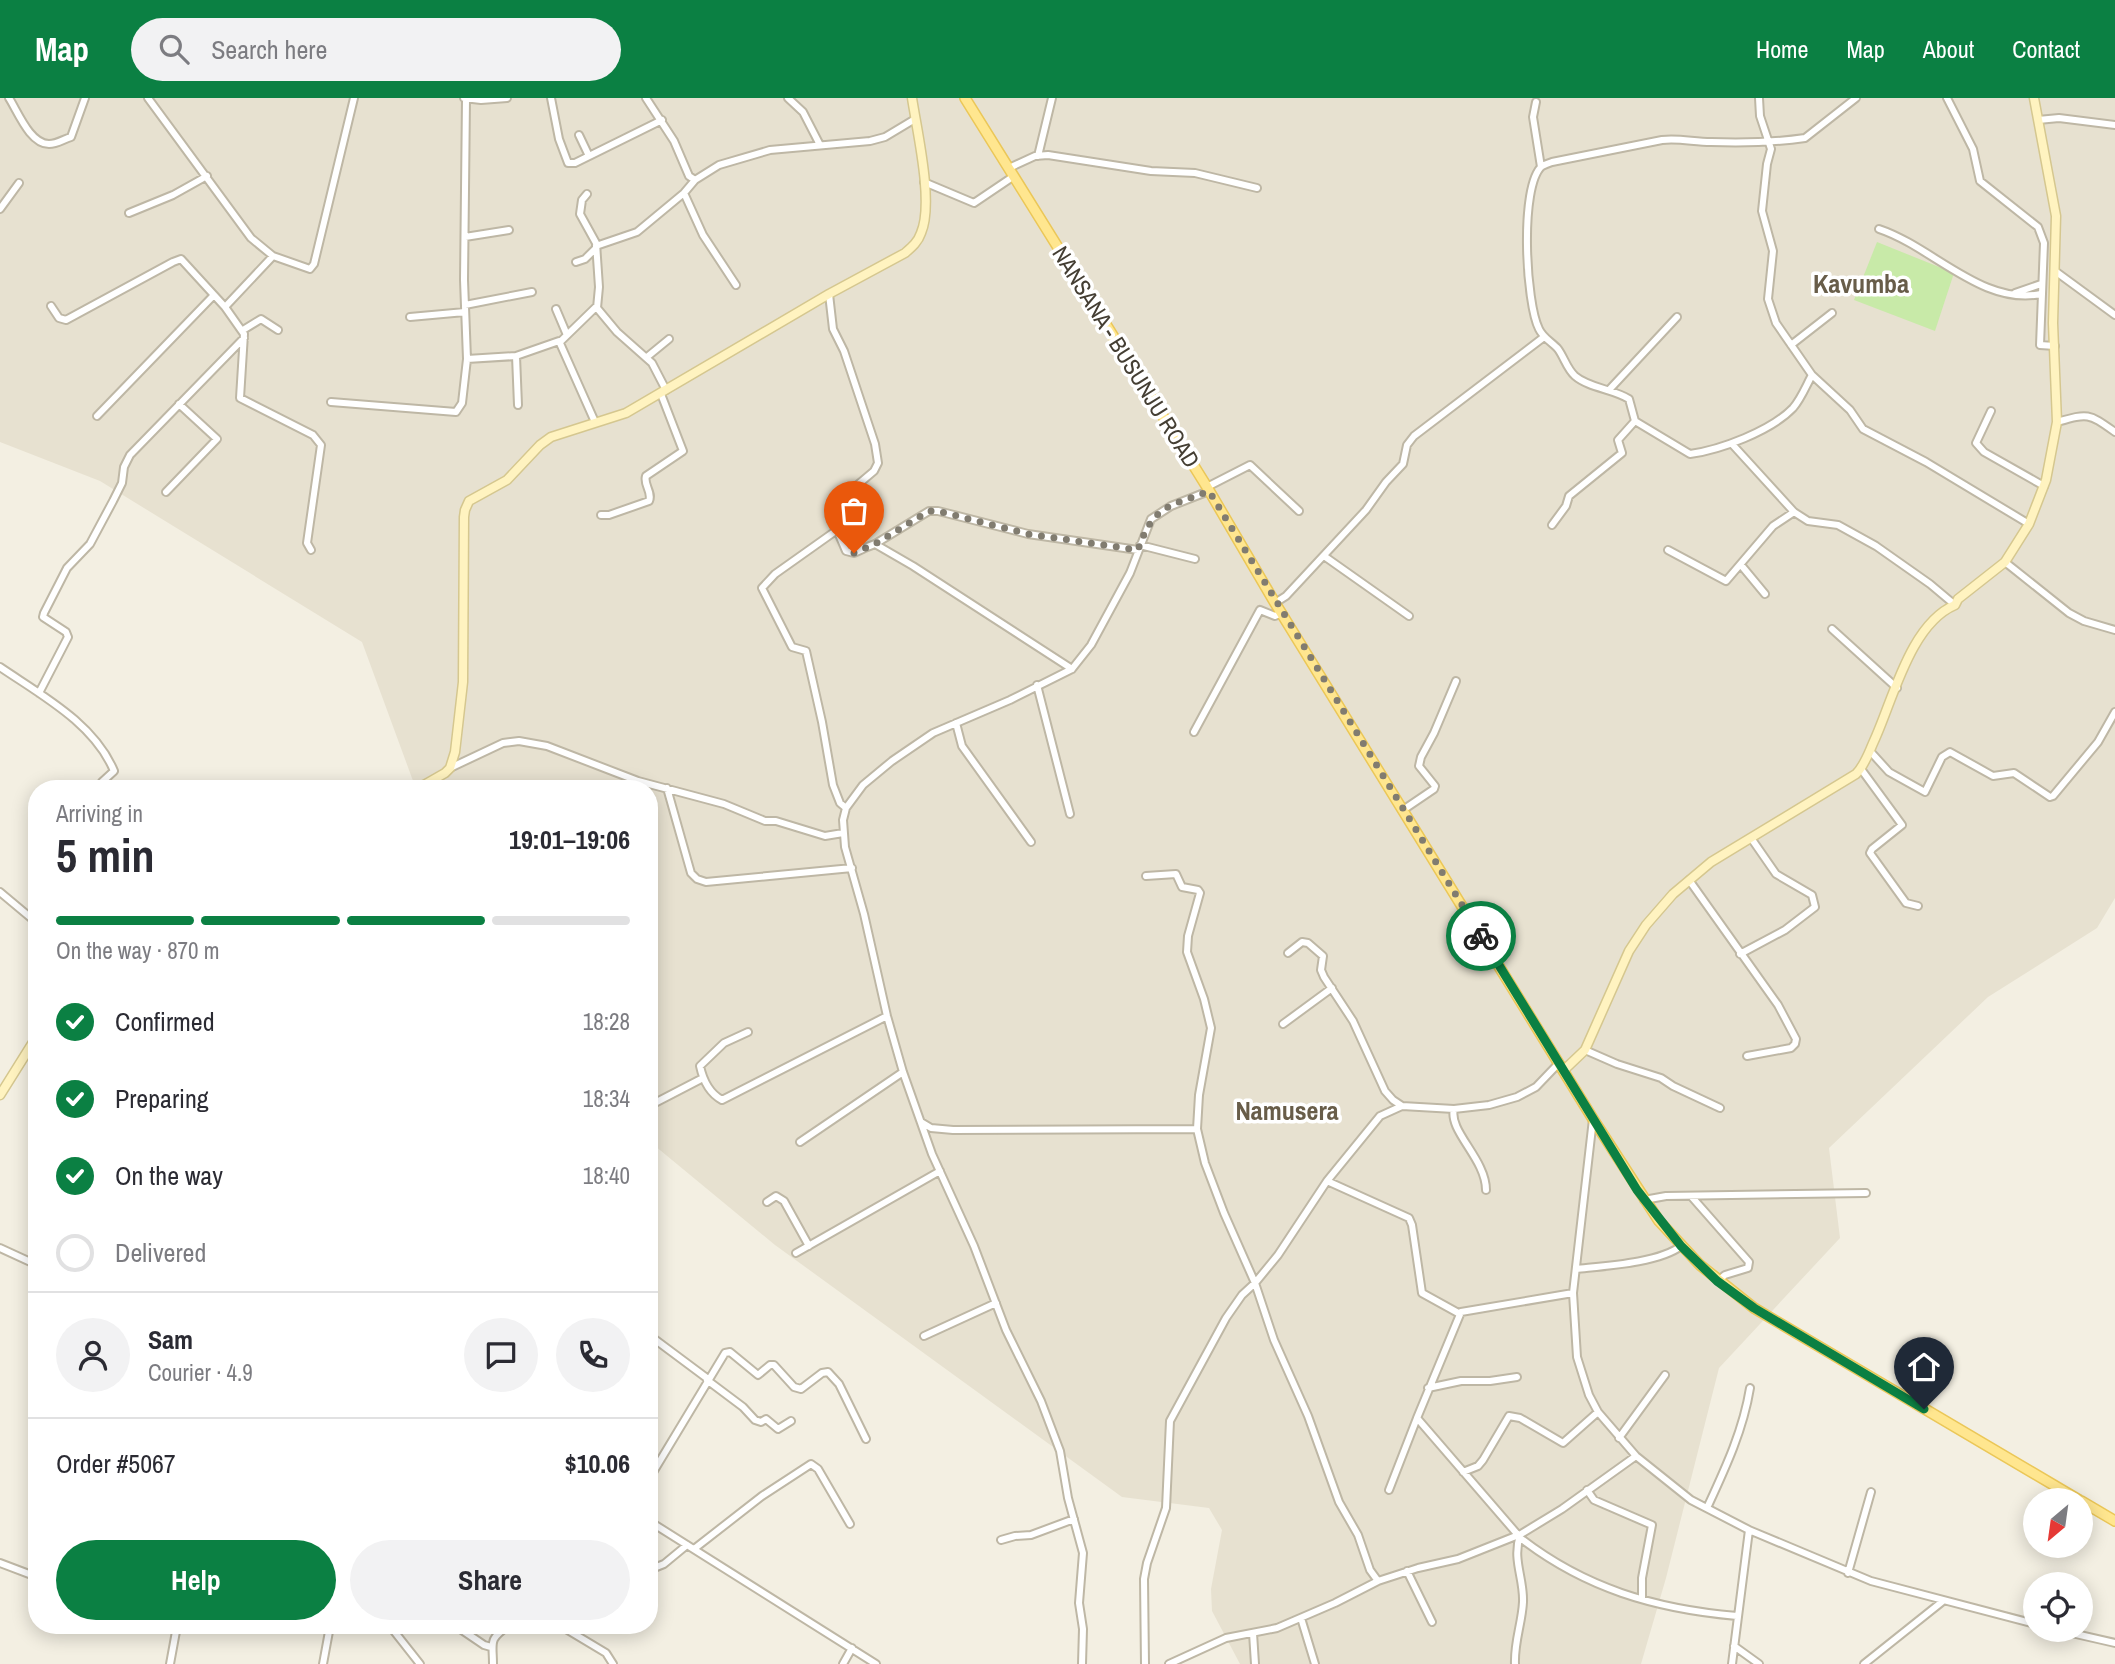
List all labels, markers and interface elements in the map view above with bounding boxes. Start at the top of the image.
search box [131,18,621,81]
text: Map [35,27,89,71]
icon: search [155,30,193,68]
text: Search here [211,32,327,67]
text: Home [1756,33,1808,65]
text: Map [1846,33,1885,65]
text: About [1923,33,1974,65]
text: Contact [2012,33,2080,65]
street label: NANSANA - BUSUNJU ROAD [1046,240,1207,473]
district label: Kavumba [1813,266,1909,301]
pin [824,481,884,553]
icon: bag [835,492,873,530]
text: Arriving in [56,798,143,829]
text: 19:01–19:06 [509,822,630,857]
text: 5 min [56,824,155,886]
courier [1446,901,1516,971]
icon: bike [1462,917,1500,955]
text: On the way · 870 m [56,935,220,966]
icon: check [56,1003,94,1041]
text: Confirmed [115,1004,215,1039]
text: 18:28 [583,1006,630,1037]
icon: check [56,1080,94,1118]
text: Preparing [115,1081,209,1116]
text: 18:34 [583,1083,630,1114]
district label: Namusera [1235,1093,1339,1128]
icon: check [56,1157,94,1195]
text: On the way [115,1158,223,1193]
text: 18:40 [583,1160,630,1191]
text: Delivered [115,1235,206,1270]
button: person [56,1318,130,1392]
button: chat [464,1318,538,1392]
button: phone [556,1318,630,1392]
text: Sam [148,1322,193,1357]
pin [1894,1337,1954,1409]
icon: home [1905,1348,1943,1386]
text: Courier · 4.9 [148,1357,253,1388]
text: Order #5067 [56,1446,176,1481]
text: $10.06 [565,1446,630,1481]
north arrow [2023,1488,2093,1558]
map controls [2023,1488,2093,1642]
button: Help [56,1540,336,1620]
button: Share [350,1540,630,1620]
button: locate [2023,1572,2093,1642]

